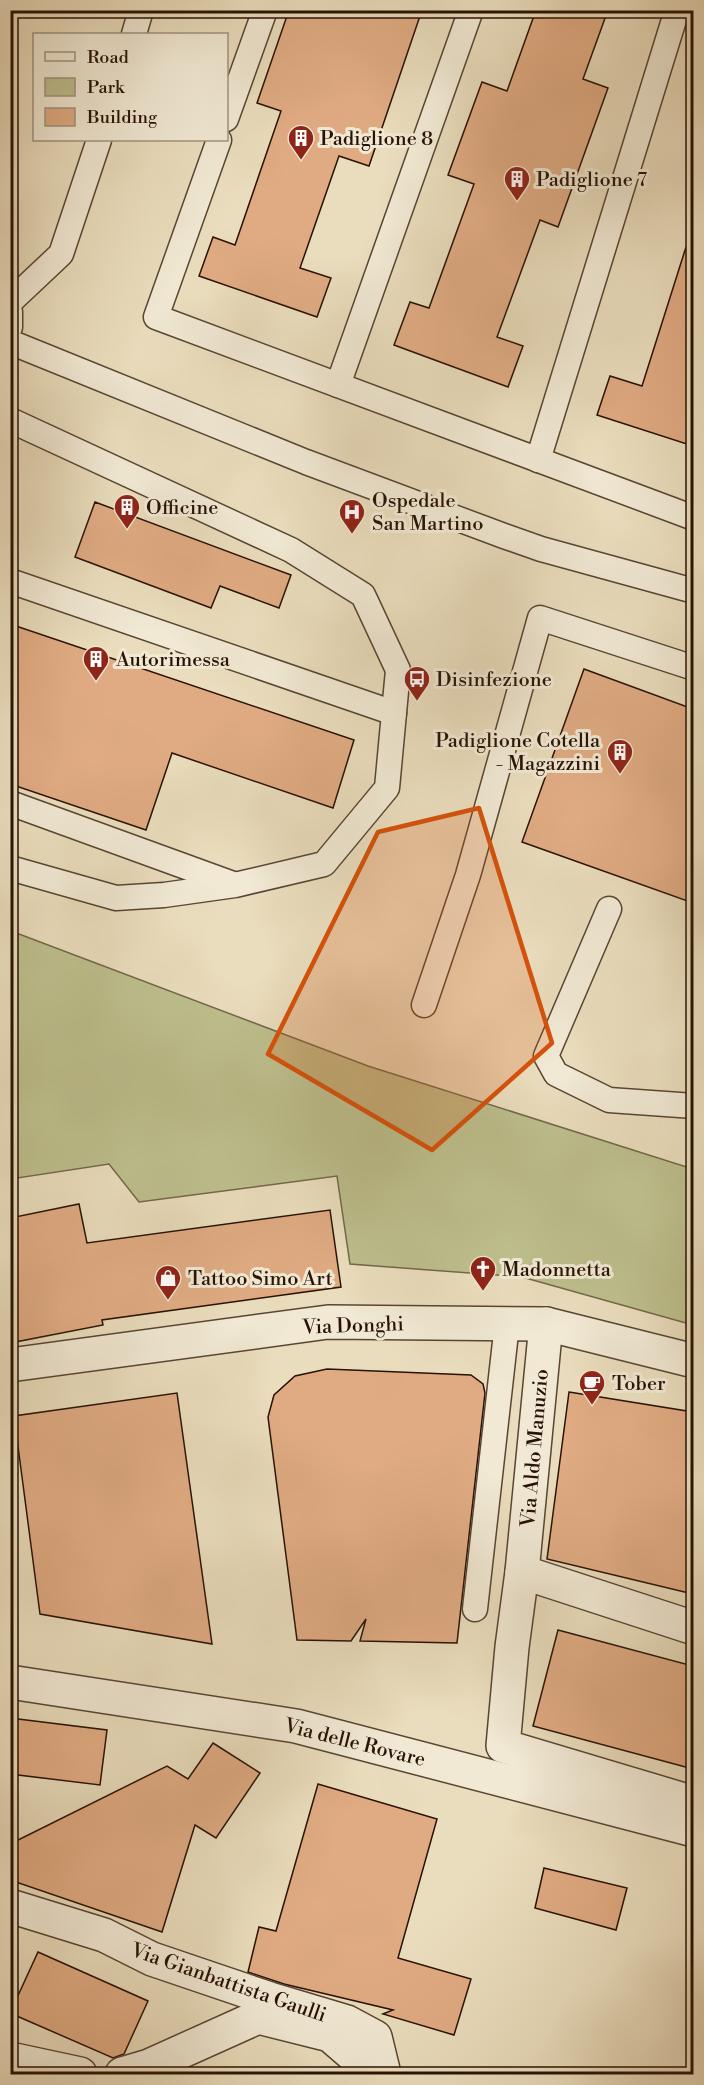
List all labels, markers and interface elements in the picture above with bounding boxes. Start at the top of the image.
legend [33,33,228,141]
text: Road [87,46,130,69]
text: Park [87,76,126,99]
text: Building [86,106,158,129]
building icon: Padiglione 8 [286,123,316,161]
place label: Padiglione 8 [320,127,433,152]
building icon: Padiglione 7 [502,164,532,202]
place label: Padiglione 7 [536,168,647,193]
place label: Ospedale San Martino [372,489,483,537]
building icon: Officine [112,492,142,530]
place label: Officine [146,496,218,521]
hospital icon: Ospedale San Martino [337,497,367,535]
building icon: Autorimessa [81,644,111,682]
place label: Autorimessa [115,648,231,673]
bus stop icon: Disinfezione [402,664,432,702]
place label: Disinfezione [436,668,552,693]
place label: Padiglione Cotella - Magazzini [435,729,601,777]
building icon: Padiglione Cotella - Magazzini [605,737,635,775]
church icon: Madonnetta [468,1254,498,1292]
place label: Madonnetta [502,1258,612,1283]
shop icon: Tattoo Simo Art [153,1263,183,1301]
place label: Tattoo Simo Art [188,1267,333,1292]
street label: Via Donghi [301,1312,405,1341]
street label: Via Aldo Manuzio [516,1368,555,1529]
cafe icon: Tober [577,1368,607,1406]
place label: Tober [612,1372,666,1397]
street label: Via delle Rovare [280,1714,428,1773]
street label: Via Gianbattista Gaulli [127,1938,330,2029]

